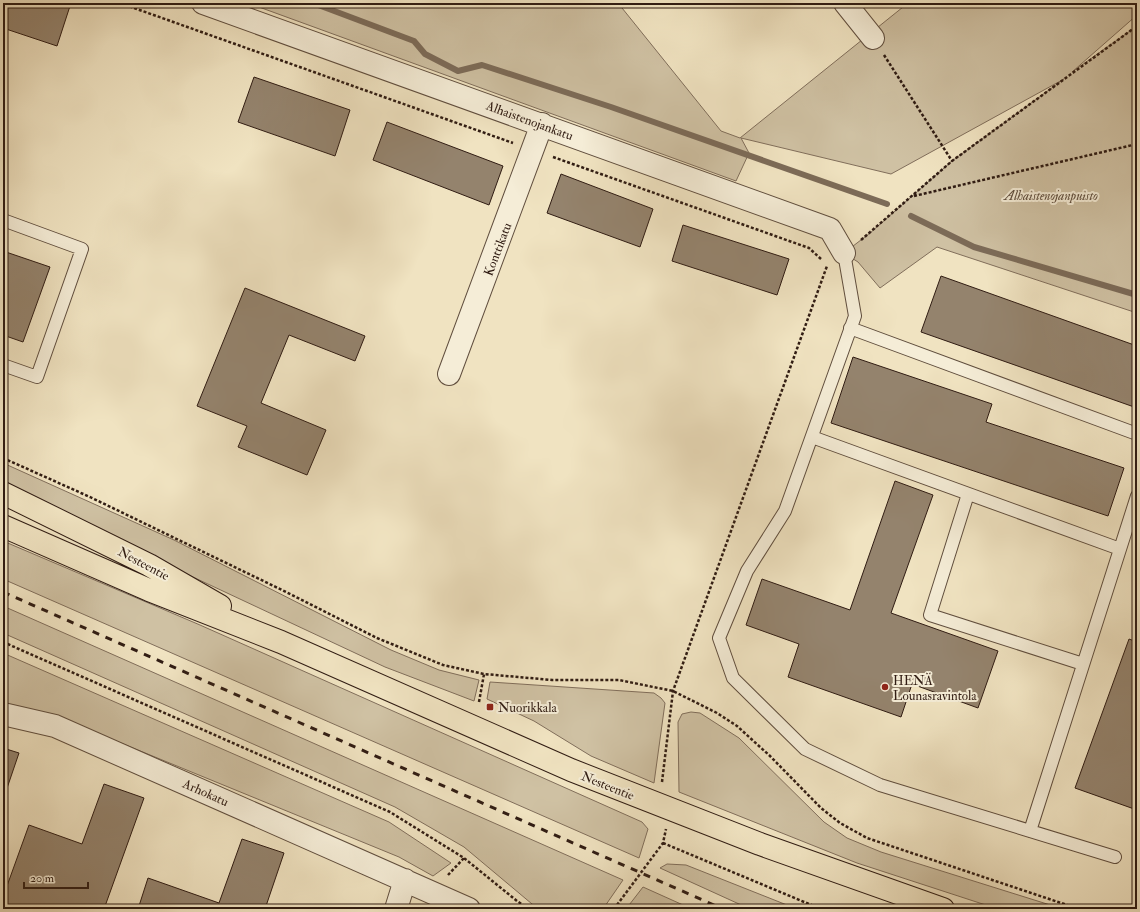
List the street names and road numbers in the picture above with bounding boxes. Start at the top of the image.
street label: Alhaistenojankatu [483,97,576,144]
street label: Konttikatu [480,220,516,278]
street label: Nesteentie [115,544,173,584]
street label: Nesteentie [579,768,637,804]
street label: Arhokatu [179,775,231,810]

